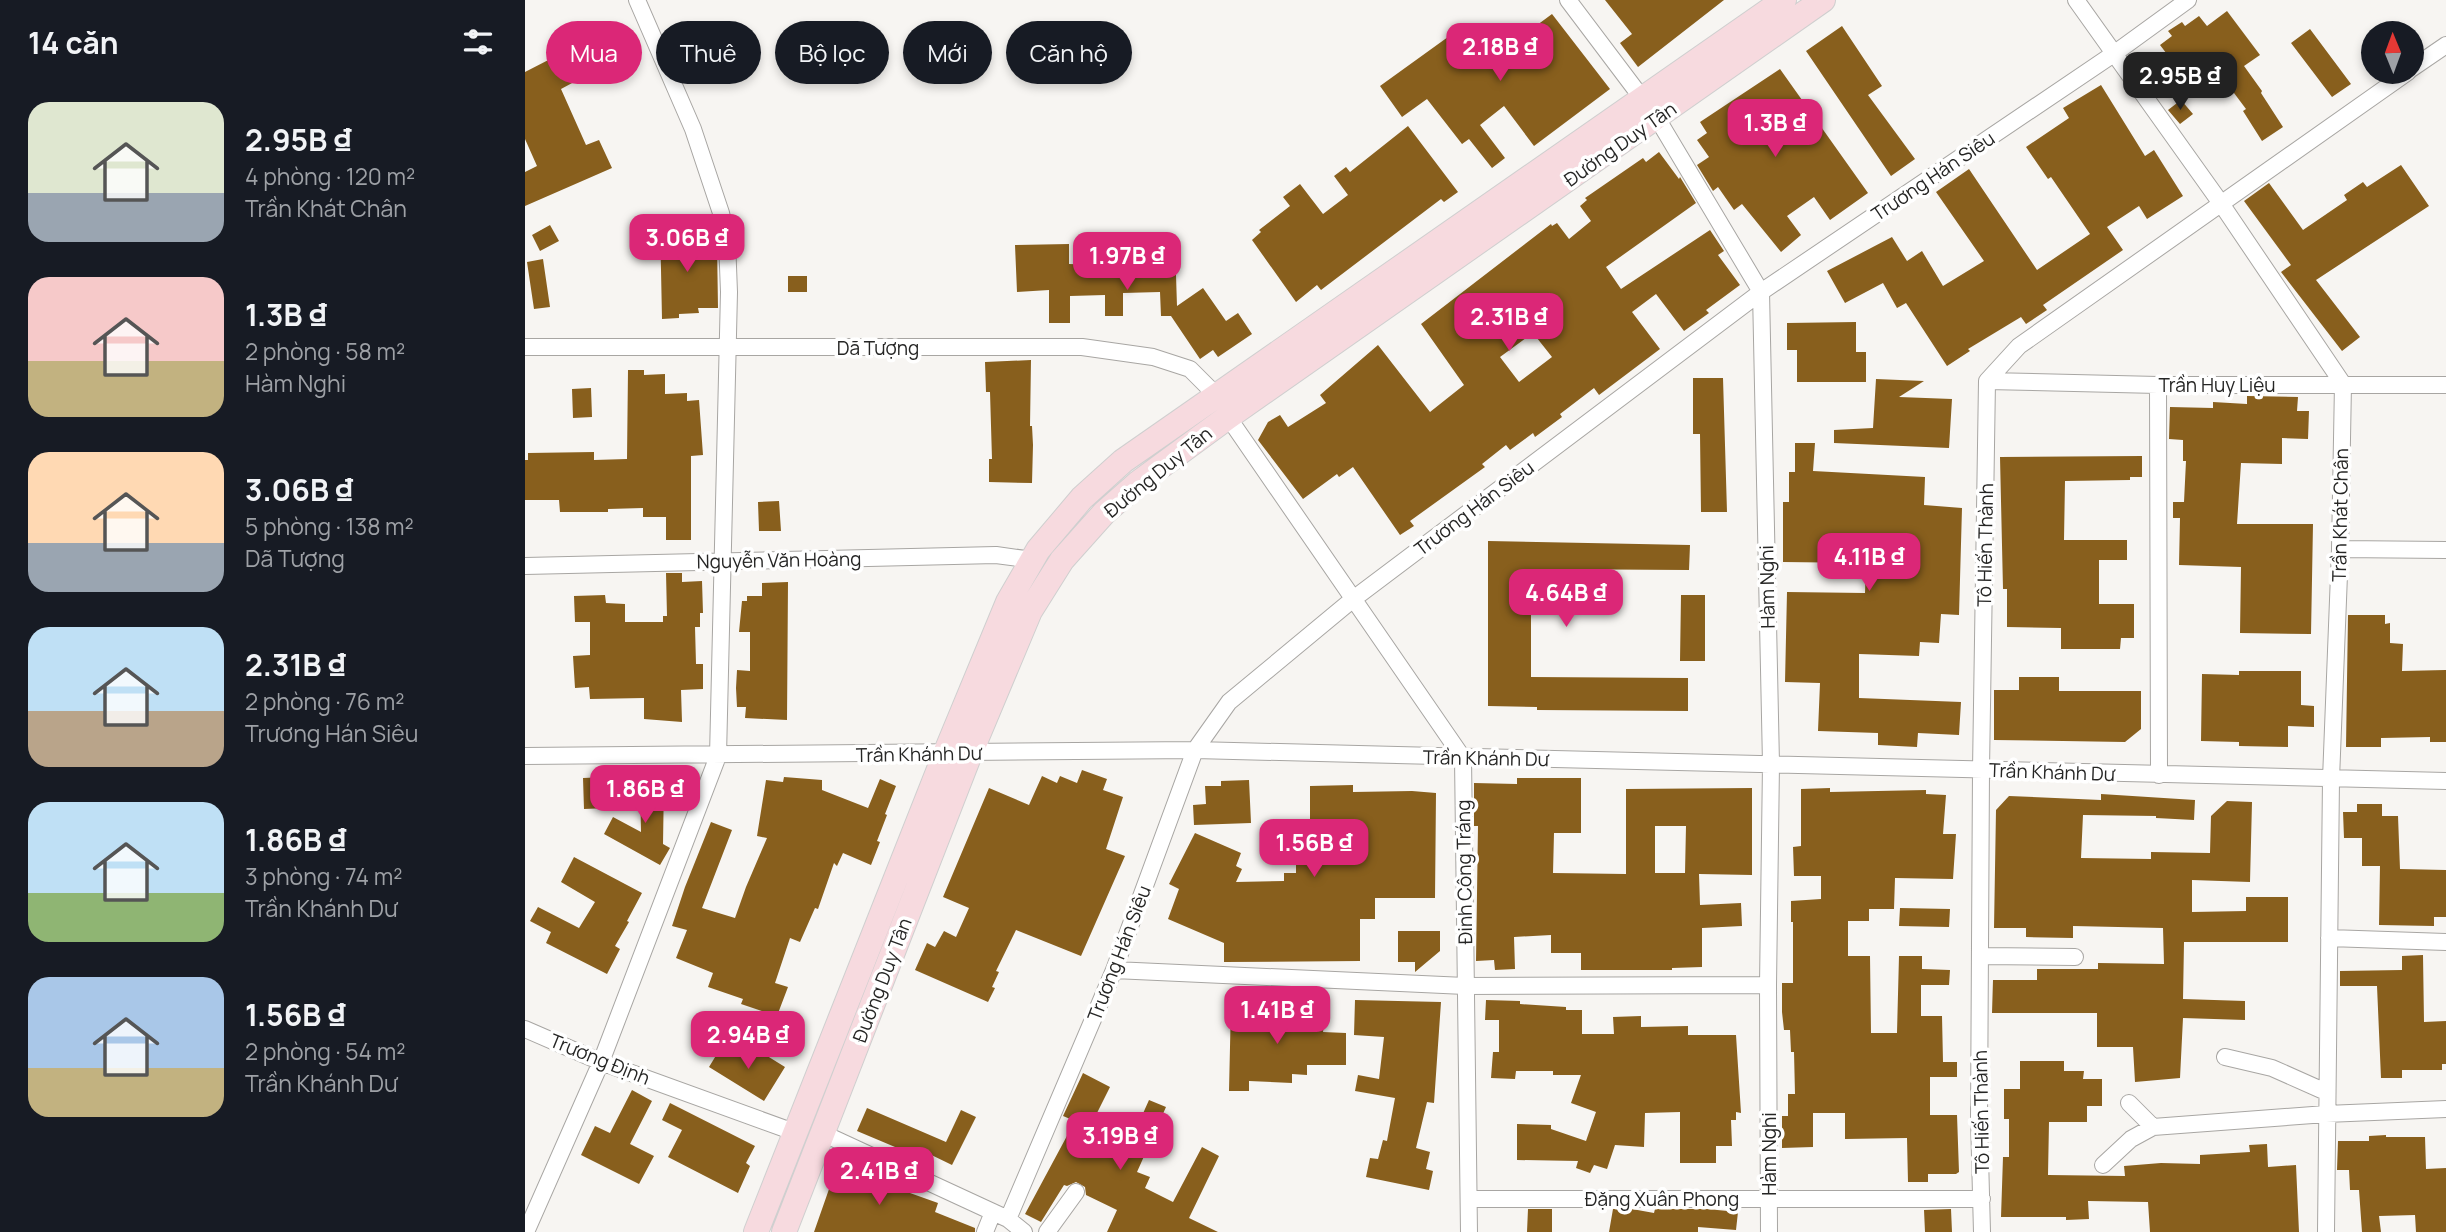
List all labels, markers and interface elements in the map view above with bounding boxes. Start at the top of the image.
chip: Mua [546,21,642,84]
chip: Thuê [656,21,761,84]
chip: Bộ lọc [775,21,889,84]
chip: Mới [903,21,992,84]
chip: Căn hộ [1006,21,1132,84]
north arrow [2361,21,2424,84]
map controls [2361,21,2424,84]
text: 14 căn [28,22,118,63]
icon: filters [459,23,497,61]
pin: 2.18B ₫ [1435,24,1565,83]
text: 2.18B ₫ [1462,30,1538,62]
pin: 2.95B ₫ [2115,52,2245,112]
text: 2.95B ₫ [2139,59,2221,91]
street label: Đường Duy Tân [1559,96,1681,192]
pin: 1.3B ₫ [1718,100,1832,159]
text: 1.3B ₫ [1744,106,1806,138]
text: 2.95B ₫ [245,119,352,160]
street label: Trương Hán Siêu [1866,125,2000,227]
icon: home [84,130,168,214]
text: 4 phòng · 120 m² [245,160,415,192]
text: Trần Khát Chân [245,192,407,224]
pin: 3.06B ₫ [622,215,752,274]
text: 3.06B ₫ [645,221,729,253]
pin: 1.97B ₫ [1062,232,1192,292]
text: 1.97B ₫ [1089,239,1165,271]
text: 1.3B ₫ [245,294,327,335]
pin: 2.31B ₫ [1444,294,1574,353]
text: 2.31B ₫ [1470,300,1548,332]
icon: home [84,305,168,389]
text: 2 phòng · 58 m² [245,335,405,367]
street label: Dã Tượng [837,335,919,361]
text: Hàm Nghi [245,367,346,399]
street label: Trần Huy Liệu [2158,372,2276,398]
street label: Đường Duy Tân [1099,421,1217,523]
street label: Trần Khát Chân [2326,448,2354,582]
street label: Trương Hán Siêu [1409,455,1539,561]
text: 3.06B ₫ [245,469,353,510]
icon: home [84,480,168,564]
street label: Tô Hiến Thành [1971,483,1999,607]
text: 5 phòng · 138 m² [245,510,414,542]
pin: 4.11B ₫ [1804,534,1934,593]
text: 4.11B ₫ [1833,540,1905,572]
text: Dã Tượng [245,542,345,574]
street label: Hàm Nghi [1753,545,1781,629]
street label: Nguyễn Văn Hoàng [696,546,862,574]
pin: 4.64B ₫ [1501,570,1631,629]
text: 4.64B ₫ [1525,576,1607,608]
text: 2.31B ₫ [245,644,346,685]
icon: home [84,655,168,739]
text: 2 phòng · 76 m² [245,685,404,717]
text: Trương Hán Siêu [245,717,418,749]
street label: Trần Khánh Dư [856,740,983,768]
street label: Trần Khánh Dư [1423,744,1550,772]
street label: Trần Khánh Dư [1989,757,2116,787]
pin: 1.86B ₫ [580,766,710,825]
text: 1.86B ₫ [606,772,684,804]
street label: Đinh Công Tráng [1450,800,1478,944]
text: 1.86B ₫ [245,819,347,860]
pin: 1.56B ₫ [1249,820,1379,879]
text: 1.56B ₫ [1275,826,1353,858]
icon: home [84,830,168,914]
text: 3 phòng · 74 m² [245,860,402,892]
street label: Trương Hán Siêu [1081,881,1157,1025]
text: Trần Khánh Dư [245,892,398,924]
street label: Đường Duy Tân [846,914,918,1046]
pin: 1.41B ₫ [1212,986,1342,1046]
text: 1.41B ₫ [1240,993,1314,1025]
text: 1.56B ₫ [245,994,346,1035]
icon: home [84,1005,168,1089]
pin: 2.94B ₫ [683,1012,813,1071]
text: 2.94B ₫ [707,1018,789,1050]
street label: Trương Định [546,1027,654,1091]
text: 2 phòng · 54 m² [245,1035,405,1067]
street label: Tô Hiến Thành [1967,1050,1995,1174]
text: Trần Khánh Dư [245,1067,398,1099]
pin: 3.19B ₫ [1055,1112,1185,1172]
street label: Hàm Nghi [1756,1112,1782,1196]
text: 3.19B ₫ [1082,1119,1158,1151]
pin: 2.41B ₫ [814,1148,944,1207]
text: 2.41B ₫ [840,1154,918,1186]
street label: Đặng Xuân Phong [1585,1186,1739,1212]

